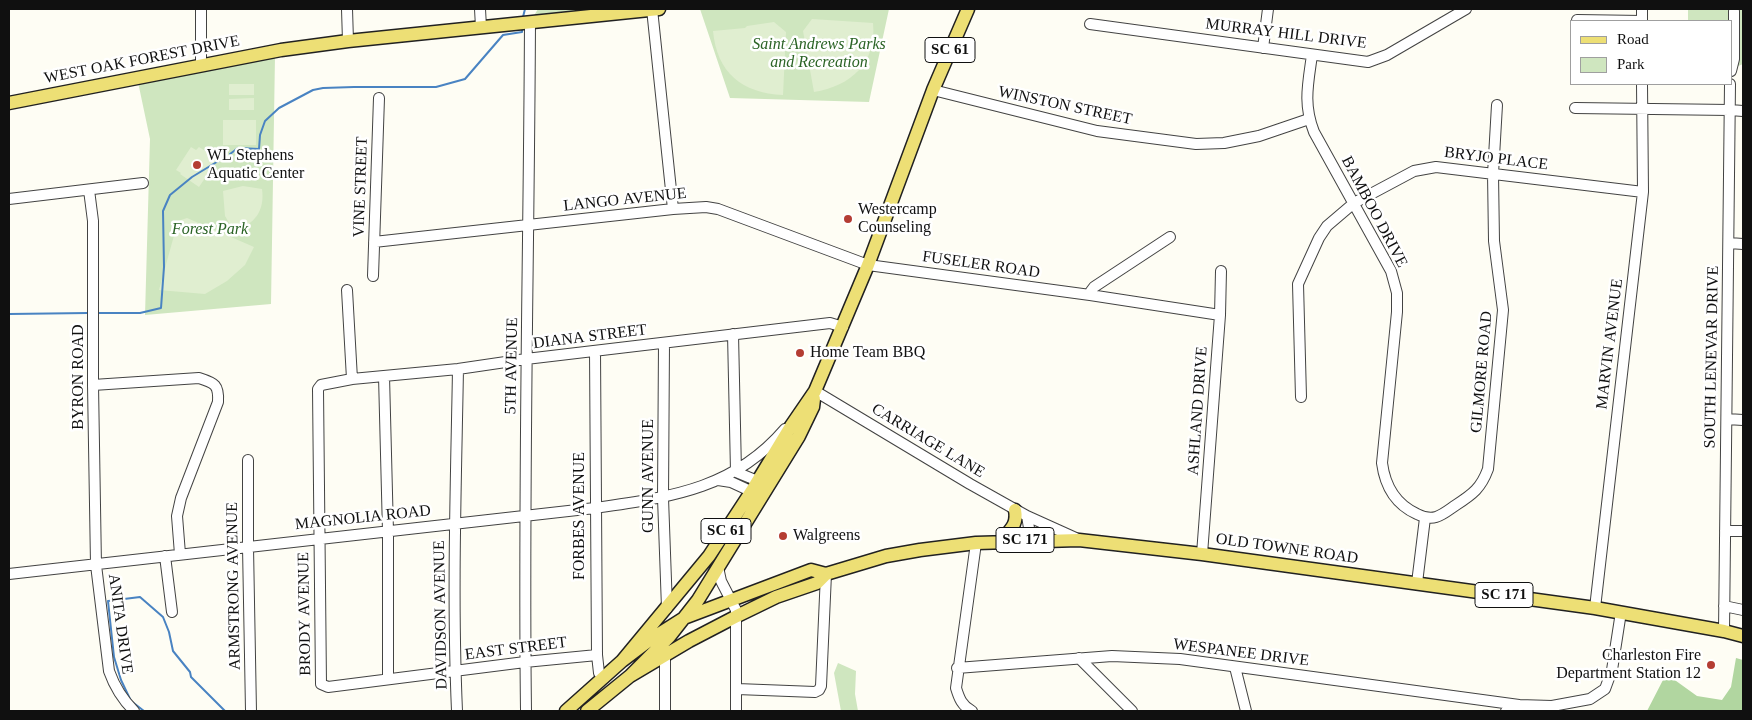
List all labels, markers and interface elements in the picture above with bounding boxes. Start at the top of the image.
street label: MURRAY HILL DRIVE [1204,15,1368,53]
legend [1570,20,1732,85]
text: Road [1617,31,1649,47]
street label: WEST OAK FOREST DRIVE [43,32,241,88]
park label: Saint Andrews Parks and Recreation [752,35,886,73]
road number: SC 61 [925,38,975,62]
text: Park [1617,56,1645,72]
street label: WINSTON STREET [996,82,1134,130]
street label: VINE STREET [350,136,372,238]
street label: BRYJO PLACE [1443,143,1549,175]
place label: WL Stephens Aquatic Center [207,146,304,184]
street label: BAMBOO DRIVE [1337,153,1411,271]
marker: WL Stephens Aquatic Center [191,159,203,171]
street label: LANGO AVENUE [562,184,688,216]
place label: Westercamp Counseling [858,200,937,238]
marker: Westercamp Counseling [842,213,854,225]
park label: Forest Park [172,220,248,240]
street label: FUSELER ROAD [921,247,1041,283]
street label: SOUTH LENEVAR DRIVE [1701,265,1723,449]
street label: MARVIN AVENUE [1592,278,1628,410]
street label: GILMORE ROAD [1467,310,1497,434]
street label: 5TH AVENUE [502,317,522,415]
street label: DIANA STREET [532,321,648,353]
street label: BYRON ROAD [69,324,89,430]
place label: Home Team BBQ [810,343,925,363]
street label: ASHLAND DRIVE [1184,346,1212,476]
marker: Home Team BBQ [794,347,806,359]
street label: CARRIAGE LANE [868,400,988,482]
street label: GUNN AVENUE [639,419,659,533]
street label: FORBES AVENUE [570,452,590,580]
street label: MAGNOLIA ROAD [294,501,432,535]
street label: ARMSTRONG AVENUE [223,502,245,670]
road number: SC 61 [701,518,751,544]
place label: Walgreens [793,526,860,546]
road number: SC 171 [996,528,1054,552]
street label: OLD TOWNE ROAD [1215,529,1359,569]
marker: Walgreens [777,530,789,542]
street label: DAVIDSON AVENUE [430,540,452,690]
street label: BRODY AVENUE [294,552,316,676]
street label: ANITA DRIVE [103,572,137,676]
road number: SC 171 [1475,582,1533,608]
street label: EAST STREET [464,633,568,665]
street label: WESPANEE DRIVE [1172,635,1310,671]
place label: Charleston Fire Department Station 12 [1556,646,1701,684]
marker: Charleston Fire Department Station 12 [1705,659,1717,671]

